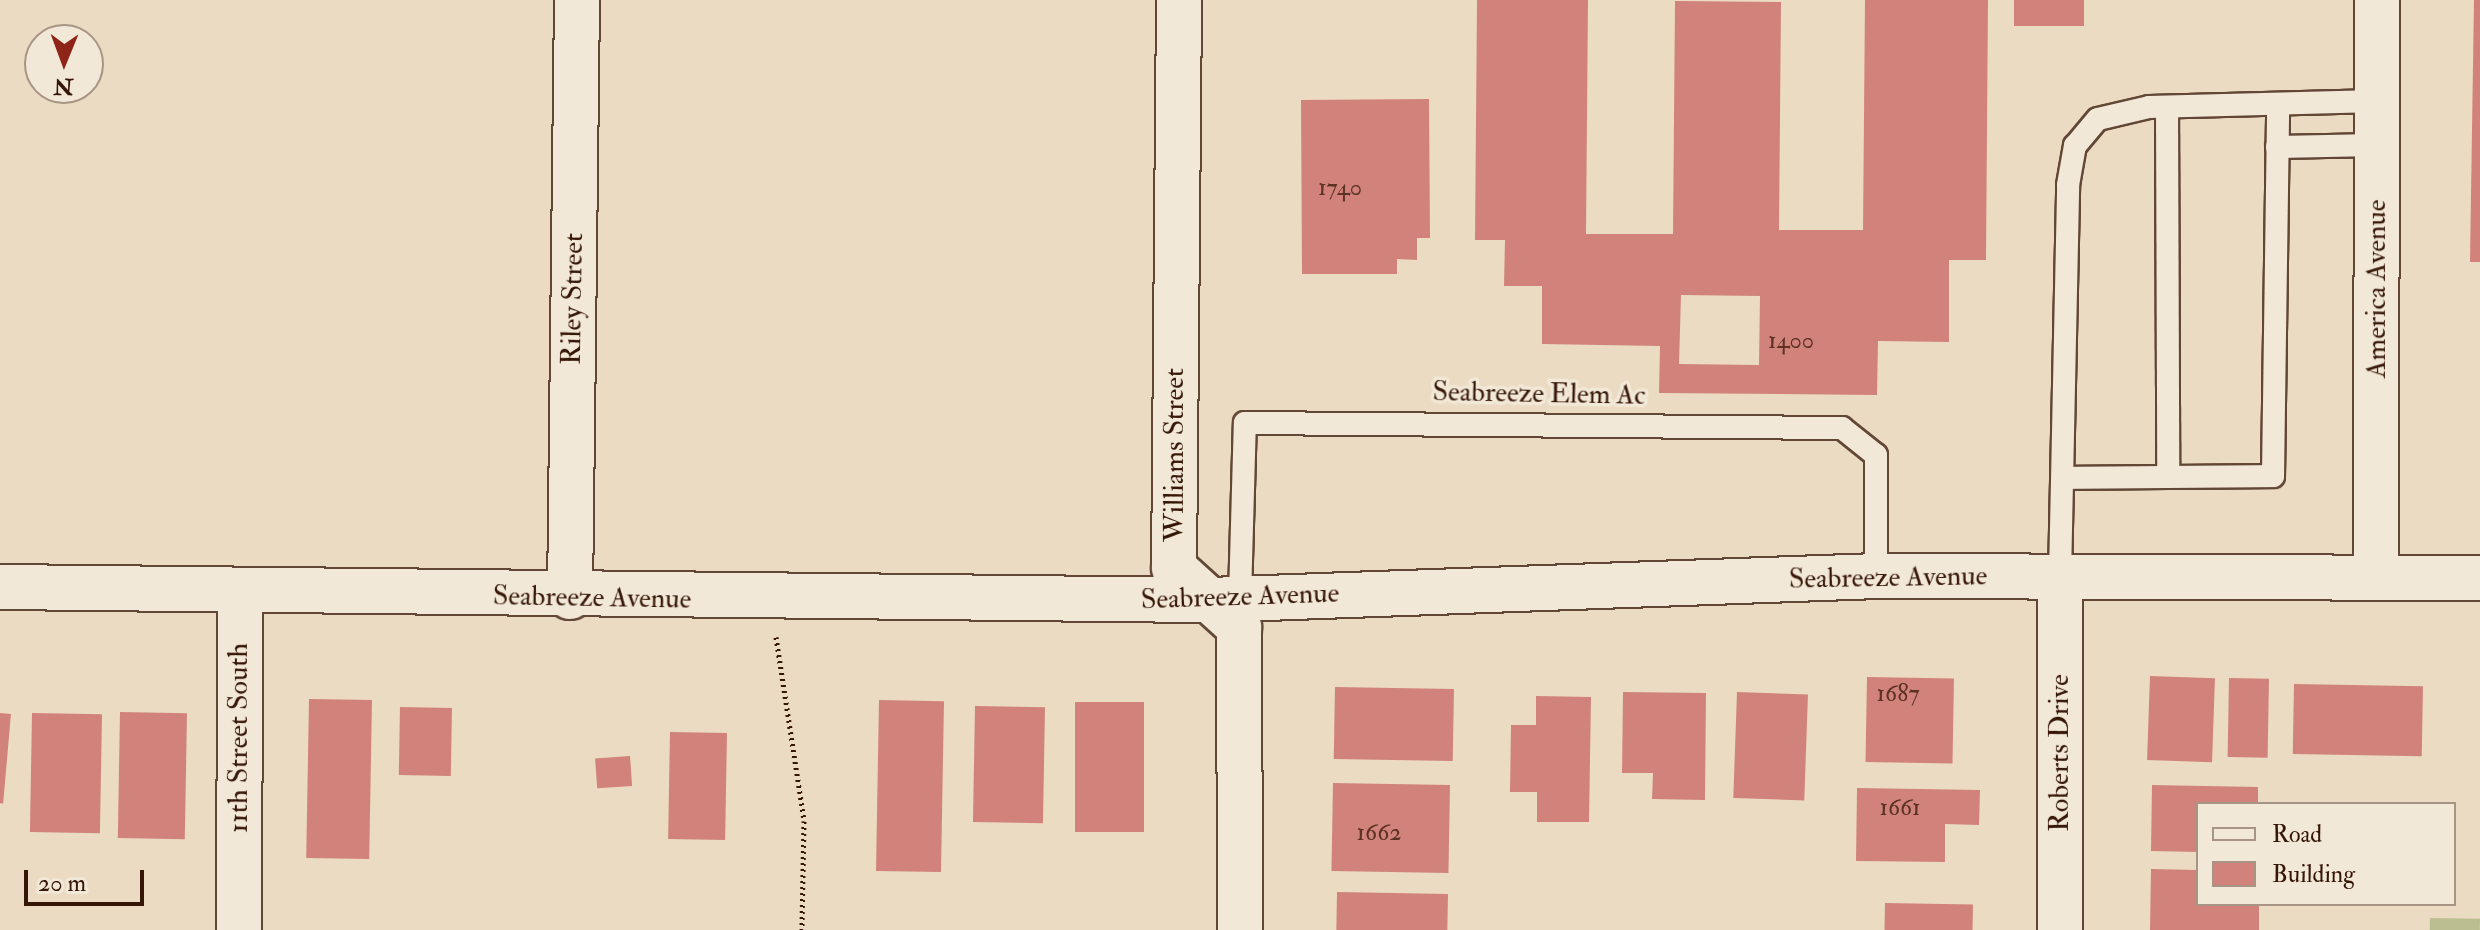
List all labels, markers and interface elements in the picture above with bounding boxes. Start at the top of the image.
north arrow [24,24,104,104]
text: N [54,72,74,100]
house number: 1740 [1318,174,1362,202]
street label: America Avenue [2360,200,2394,378]
street label: Riley Street [555,233,591,365]
house number: 1400 [1768,327,1814,355]
street label: Williams Street [1158,368,1192,542]
street label: Seabreeze Elem Ac [1432,375,1646,413]
street label: Seabreeze Avenue [1789,559,1987,597]
street label: Seabreeze Avenue [1140,577,1340,617]
street label: Seabreeze Avenue [493,579,691,617]
street label: 11th Street South [222,643,256,833]
street label: Roberts Drive [2043,674,2077,832]
house number: 1687 [1877,680,1919,708]
house number: 1661 [1879,794,1921,822]
legend [2196,802,2456,906]
house number: 1662 [1357,819,1401,847]
text: Road [2272,819,2322,850]
scale bar [28,854,148,904]
text: Building [2272,859,2355,890]
text: 20 m [38,868,86,899]

